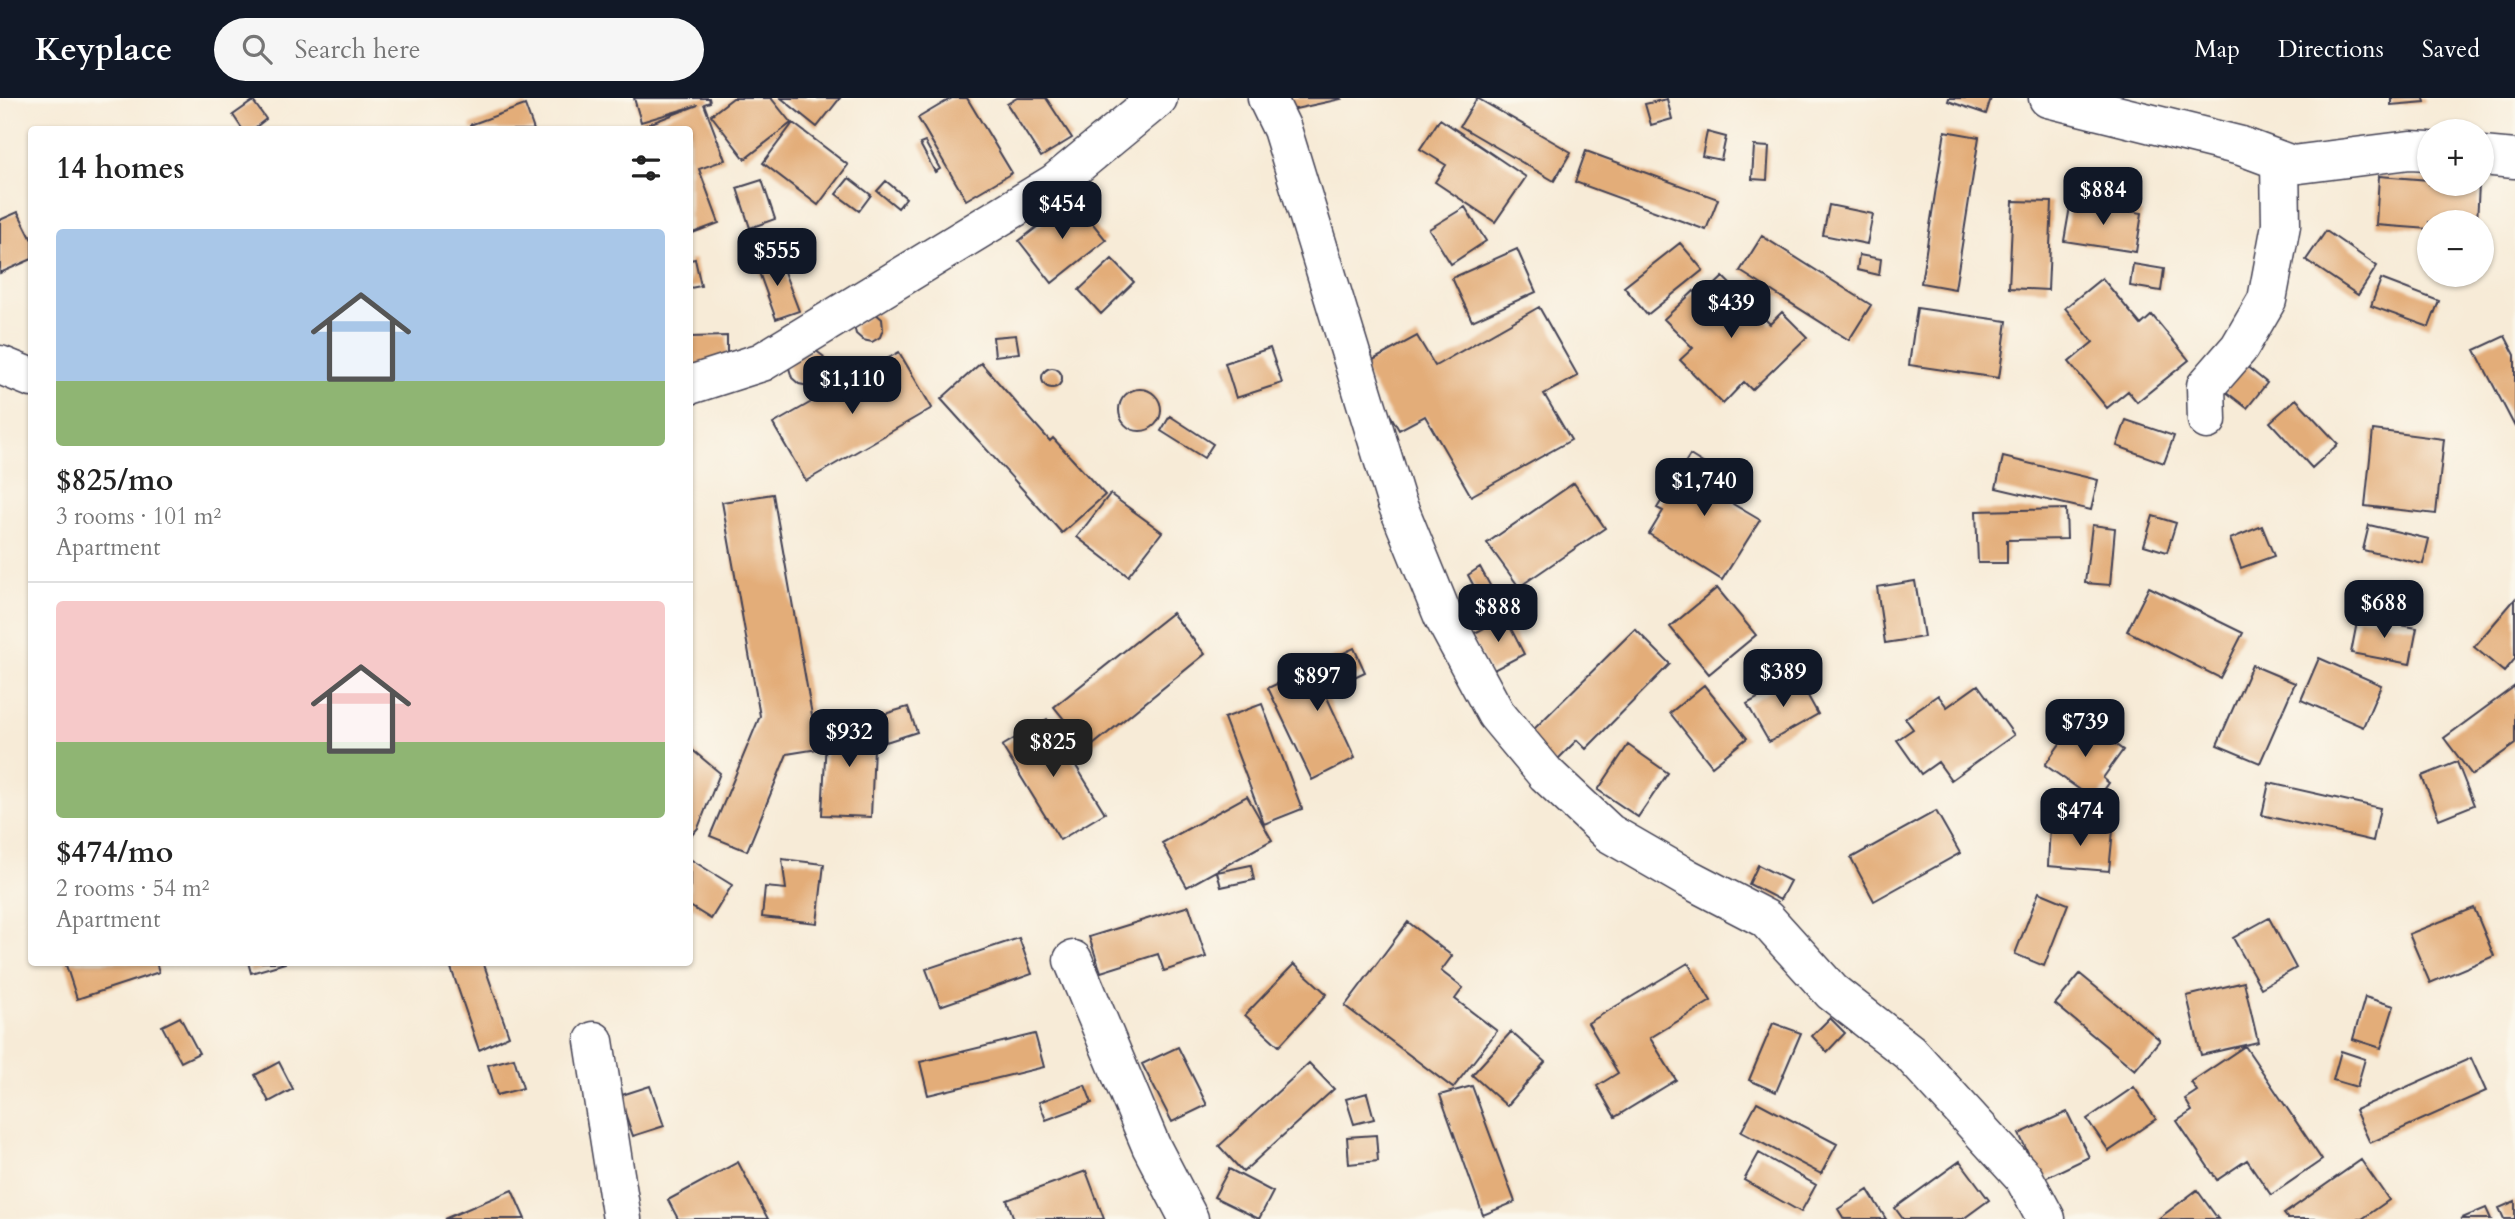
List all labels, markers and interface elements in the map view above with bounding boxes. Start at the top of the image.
search box [214,18,704,81]
text: Keyplace [35,27,172,72]
icon: search [238,30,276,68]
text: Search here [294,32,420,67]
text: Map [2194,33,2240,66]
text: Directions [2278,33,2384,66]
text: Saved [2422,33,2480,66]
map controls [2417,119,2494,287]
button: + [2417,119,2494,196]
text: 14 homes [56,148,185,189]
icon: filters [627,149,665,187]
pin: $884 [2062,167,2144,227]
text: $884 [2079,174,2127,205]
pin: $454 [1021,181,1103,241]
text: $454 [1038,188,1086,219]
button: − [2417,210,2494,287]
pin: $555 [736,228,818,288]
text: $555 [753,235,801,266]
icon: home [298,274,424,400]
pin: $439 [1690,280,1772,340]
text: $439 [1707,287,1755,318]
pin: $1,110 [795,356,909,416]
text: $1,110 [819,363,885,394]
pin: $1,740 [1647,458,1761,518]
text: $825/mo [56,460,173,501]
text: $1,740 [1671,465,1737,496]
text: 3 rooms · 101 m² [56,501,221,532]
text: Apartment [56,532,160,563]
pin: $688 [2343,580,2425,640]
pin: $888 [1457,584,1539,644]
text: $688 [2360,587,2408,618]
text: $888 [1474,591,1522,622]
icon: home [298,646,424,772]
pin: $389 [1742,650,1824,709]
pin: $897 [1276,654,1358,713]
text: $389 [1759,656,1807,687]
text: $897 [1293,660,1341,691]
pin: $739 [2044,700,2126,759]
text: $739 [2061,706,2109,737]
pin: $932 [808,710,890,769]
text: $932 [825,716,873,747]
pin: $825 [1012,720,1094,779]
text: $825 [1029,726,1077,757]
pin: $474 [2039,788,2121,848]
text: $474 [2056,795,2104,826]
text: $474/mo [56,832,173,873]
text: 2 rooms · 54 m² [56,873,209,904]
text: Apartment [56,904,160,935]

